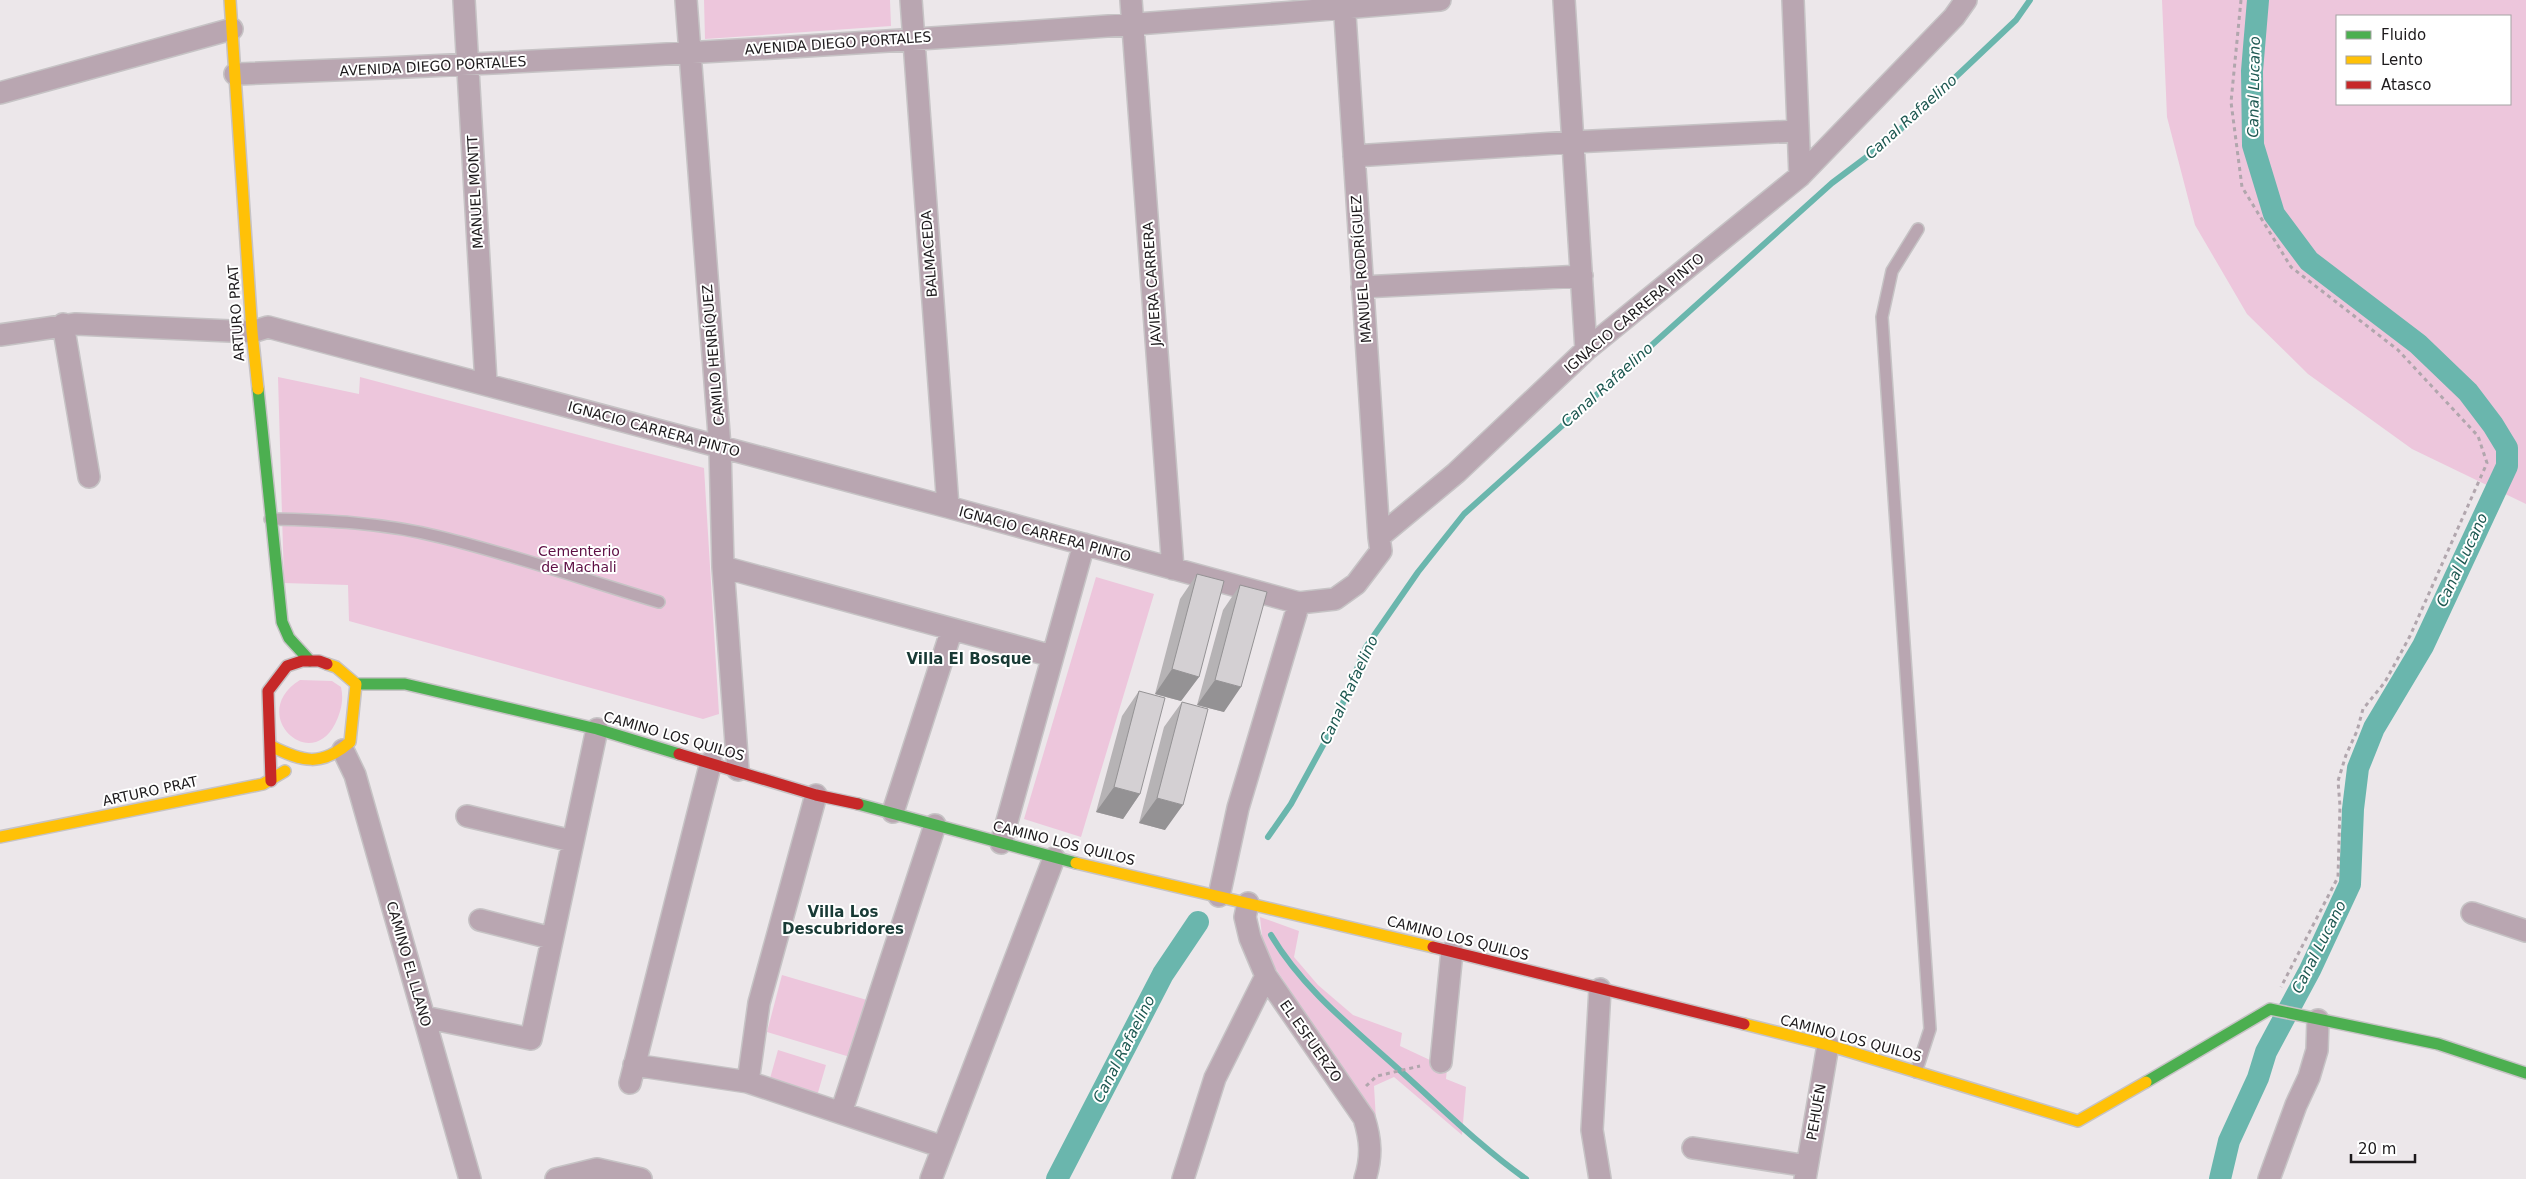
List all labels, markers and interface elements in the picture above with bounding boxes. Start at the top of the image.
legend [2336,15,2511,105]
text: Fluido [2381,26,2426,44]
street label: AVENIDA DIEGO PORTALES [744,28,932,58]
water label: Canal Lucano [2244,36,2264,138]
text: Lento [2381,51,2423,69]
street label: AVENIDA DIEGO PORTALES [339,53,527,79]
water label: Canal Rafaelino [1861,71,1961,163]
text: Atasco [2381,76,2431,94]
street label: MANUEL MONTT [464,134,486,249]
street label: MANUEL RODRÍGUEZ [1348,194,1374,344]
street label: BALMACEDA [918,210,940,298]
street label: JAVIERA CARRERA [1140,221,1164,348]
street label: IGNACIO CARRERA PINTO [1561,250,1707,376]
street label: ARTURO PRAT [225,264,247,362]
street label: CAMILO HENRÍQUEZ [699,284,727,426]
water label: Canal Rafaelino [1557,339,1657,431]
street label: IGNACIO CARRERA PINTO [566,398,742,460]
street label: IGNACIO CARRERA PINTO [957,503,1133,565]
water label: Canal Lucano [2432,510,2492,610]
park label: Cementerio de Machali [538,543,620,575]
water label: Canal Rafaelino [1316,633,1382,747]
district label: Villa El Bosque [907,650,1031,668]
street label: CAMINO LOS QUILOS [602,708,746,764]
street label: ARTURO PRAT [101,773,200,809]
street label: CAMINO LOS QUILOS [991,818,1137,868]
water label: Canal Lucano [2288,898,2350,996]
street label: CAMINO EL LLANO [383,900,435,1028]
district label: Villa Los Descubridores [782,903,904,938]
street label: CAMINO LOS QUILOS [1385,913,1531,963]
water label: Canal Rafaelino [1089,993,1159,1105]
street label: EL ESFUERZO [1277,997,1345,1085]
street label: CAMINO LOS QUILOS [1779,1011,1924,1065]
street label: PEHUÉN [1803,1082,1829,1142]
scale bar [2351,1132,2415,1164]
text: 20 m [2358,1140,2396,1158]

